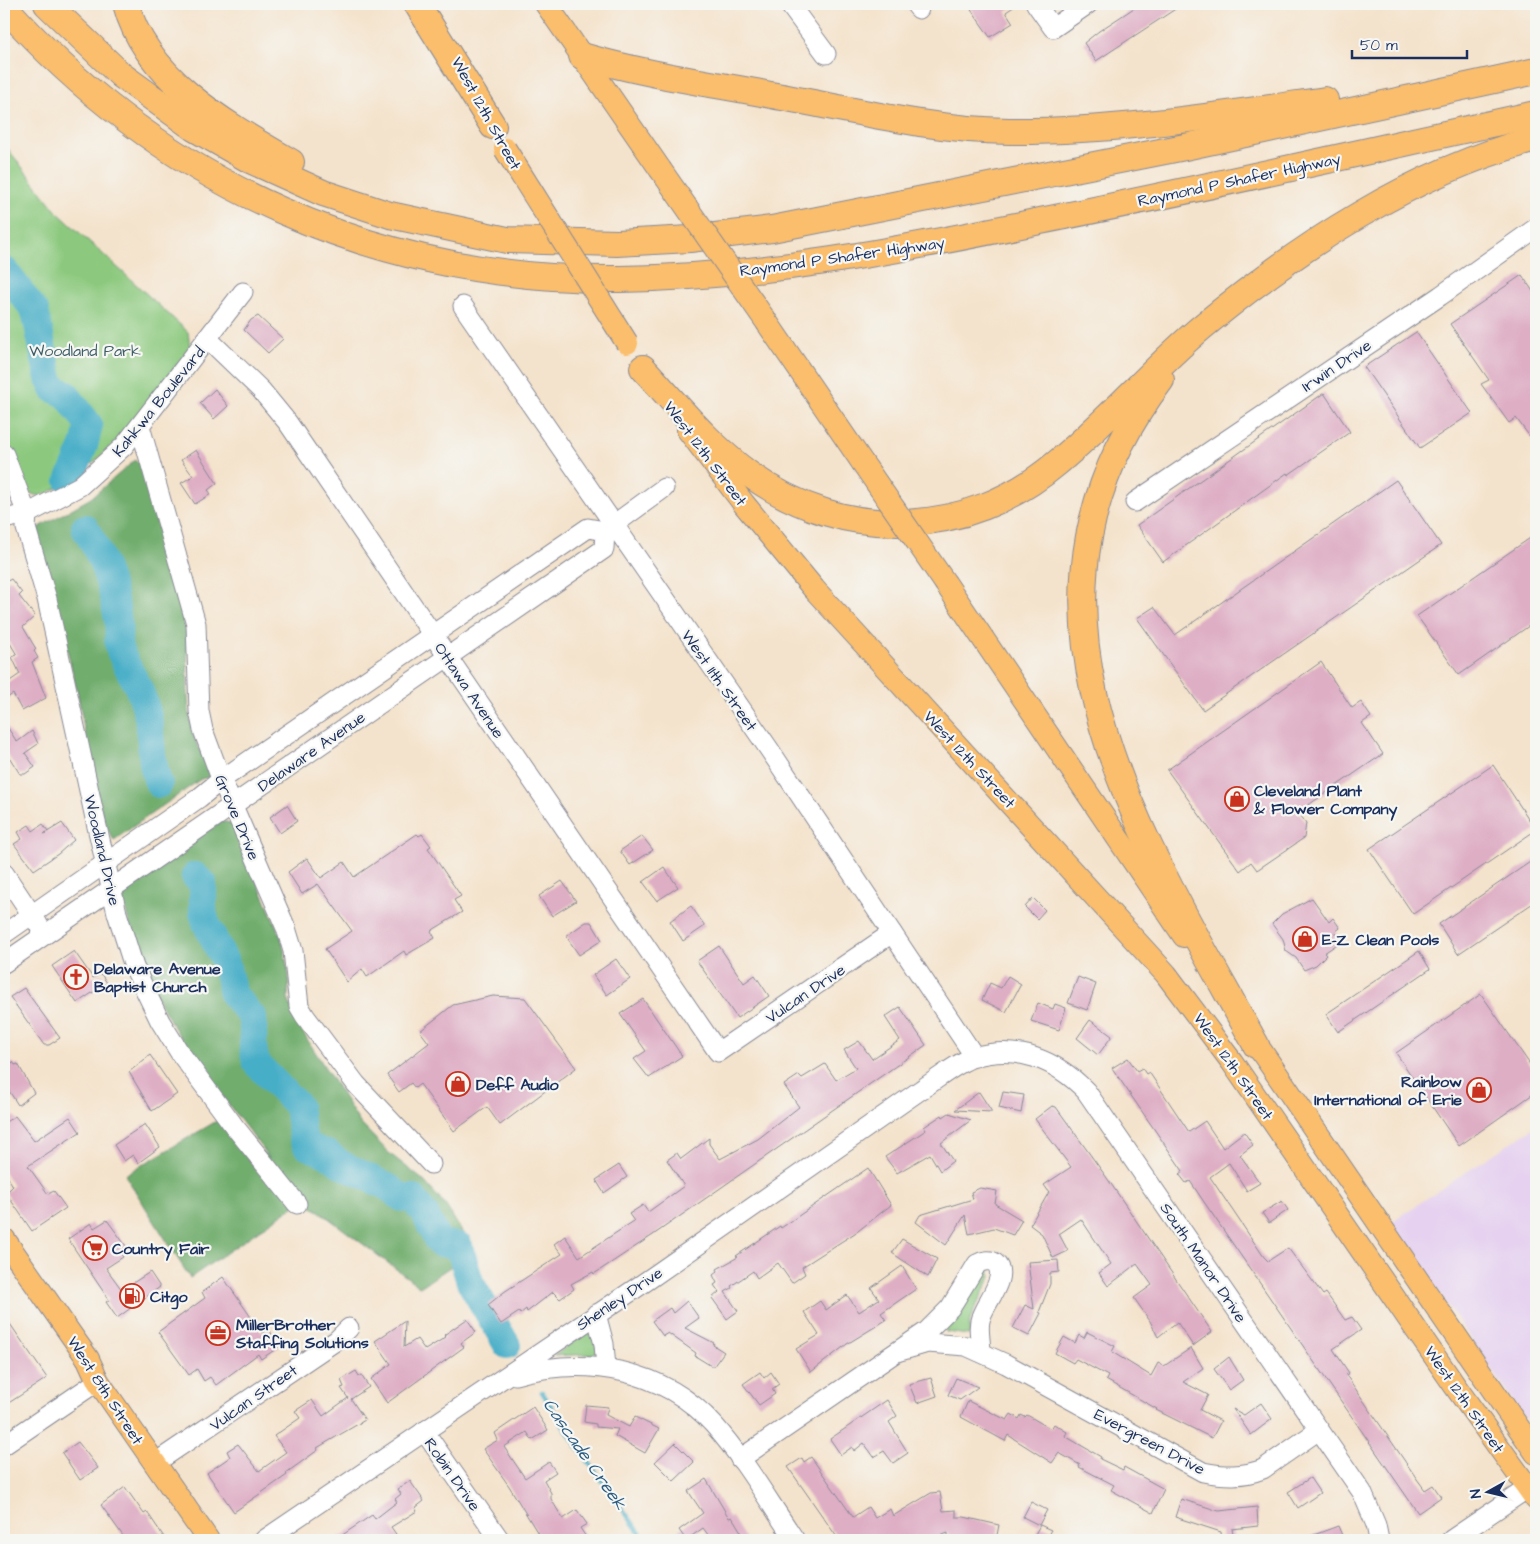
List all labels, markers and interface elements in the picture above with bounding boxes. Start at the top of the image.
scale bar [1352,28,1468,60]
text: 50 m [1360,35,1398,56]
street label: West 12th Street [446,53,527,174]
street label: Raymond P Shafer Highway [1136,148,1343,213]
street label: Raymond P Shafer Highway [738,232,946,283]
street label: Irwin Drive [1297,334,1376,397]
park label: Woodland Park [29,340,141,362]
street label: Kahkwa Boulevard [107,342,210,461]
street label: West 12th Street [659,397,752,511]
street label: West 11th Street [676,626,763,736]
street label: Ottawa Avenue [429,638,510,743]
street label: Delaware Avenue [253,706,370,797]
street label: West 12th Street [918,706,1021,814]
street label: Grove Drive [209,771,265,864]
place label: Cleveland Plant & Flower Company [1253,780,1397,821]
shop icon: Cleveland Plant & Flower Company [1224,786,1250,812]
street label: Woodland Drive [79,793,126,908]
shop icon: E-Z Clean Pools [1292,926,1318,952]
place label: E-Z Clean Pools [1322,929,1439,951]
place label: Delaware Avenue Baptist Church [94,958,221,998]
street label: Vulcan Drive [761,959,850,1029]
church icon: Delaware Avenue Baptist Church [63,964,89,990]
street label: West 12th Street [1188,1009,1279,1125]
shop icon: Deff Audio [445,1071,471,1097]
place label: Rainbow International of Erie [1314,1071,1462,1111]
place label: Deff Audio [476,1074,559,1096]
shop icon: Rainbow International of Erie [1466,1077,1492,1103]
street label: South Manor Drive [1155,1198,1252,1327]
supermarket icon: Country Fair [82,1235,108,1261]
place label: Country Fair [112,1238,210,1261]
street label: Shenley Drive [572,1262,668,1337]
fuel station icon: Citgo [119,1283,145,1309]
place label: Citgo [150,1286,188,1310]
place label: MillerBrother Staffing Solutions [235,1314,369,1356]
office icon: MillerBrother Staffing Solutions [205,1320,231,1346]
street label: West 8th Street [62,1332,149,1449]
street label: West 12th Street [1419,1342,1510,1458]
street label: Vulcan Street [205,1359,302,1436]
water label: Cascade Creek [537,1394,633,1516]
street label: Evergreen Drive [1090,1403,1209,1481]
street label: Robin Drive [419,1434,486,1516]
north arrow [1462,1466,1512,1516]
text: N [1466,1488,1487,1499]

